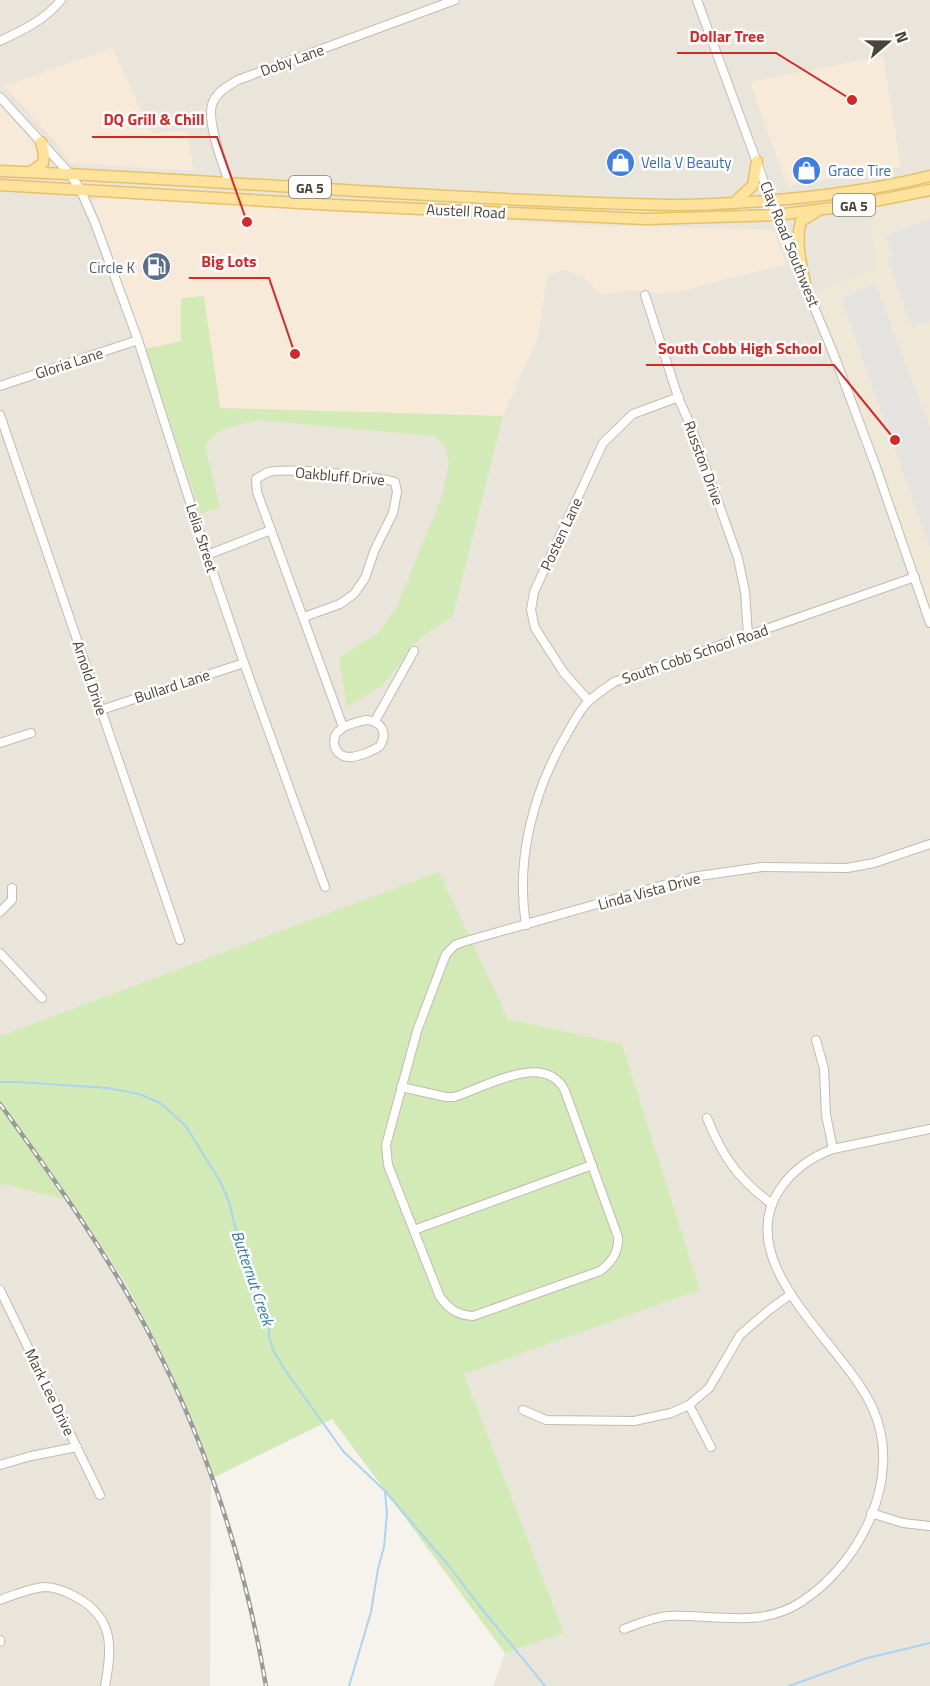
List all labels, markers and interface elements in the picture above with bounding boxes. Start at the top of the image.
north arrow [858,12,918,72]
callout: Dollar Tree [677,19,776,53]
text: Dollar Tree [690,24,764,48]
text: N [889,28,915,46]
street label: Doby Lane [257,38,327,82]
callout: DQ Grill & Chill [92,103,217,137]
text: DQ Grill & Chill [103,107,205,131]
shop icon: Vella V Beauty [604,146,636,178]
place label: Vella V Beauty [641,151,731,174]
shop icon: Grace Tire [791,154,823,186]
place label: Grace Tire [828,159,891,182]
road number: GA 5 [289,176,331,198]
street label: Clay Road Southwest [754,178,826,311]
road number: GA 5 [833,194,875,216]
street label: Austell Road [426,197,506,225]
callout: Big Lots [189,244,269,278]
text: Big Lots [201,249,257,273]
fuel station icon: Circle K [140,251,172,283]
place label: Circle K [89,256,135,279]
callout: South Cobb High School [646,331,834,365]
text: South Cobb High School [658,336,822,360]
street label: Gloria Lane [32,341,106,385]
street label: Russton Drive [678,418,730,508]
street label: Oakbluff Drive [294,461,386,491]
street label: Posten Lane [534,494,588,574]
street label: Lelia Street [180,501,224,576]
street label: South Cobb School Road [619,618,771,690]
street label: Arnold Drive [66,638,114,718]
street label: Bullard Lane [131,663,213,709]
street label: Linda Vista Drive [595,866,703,916]
water label: Butternut Creek [226,1227,281,1331]
street label: Mark Lee Drive [19,1345,81,1439]

